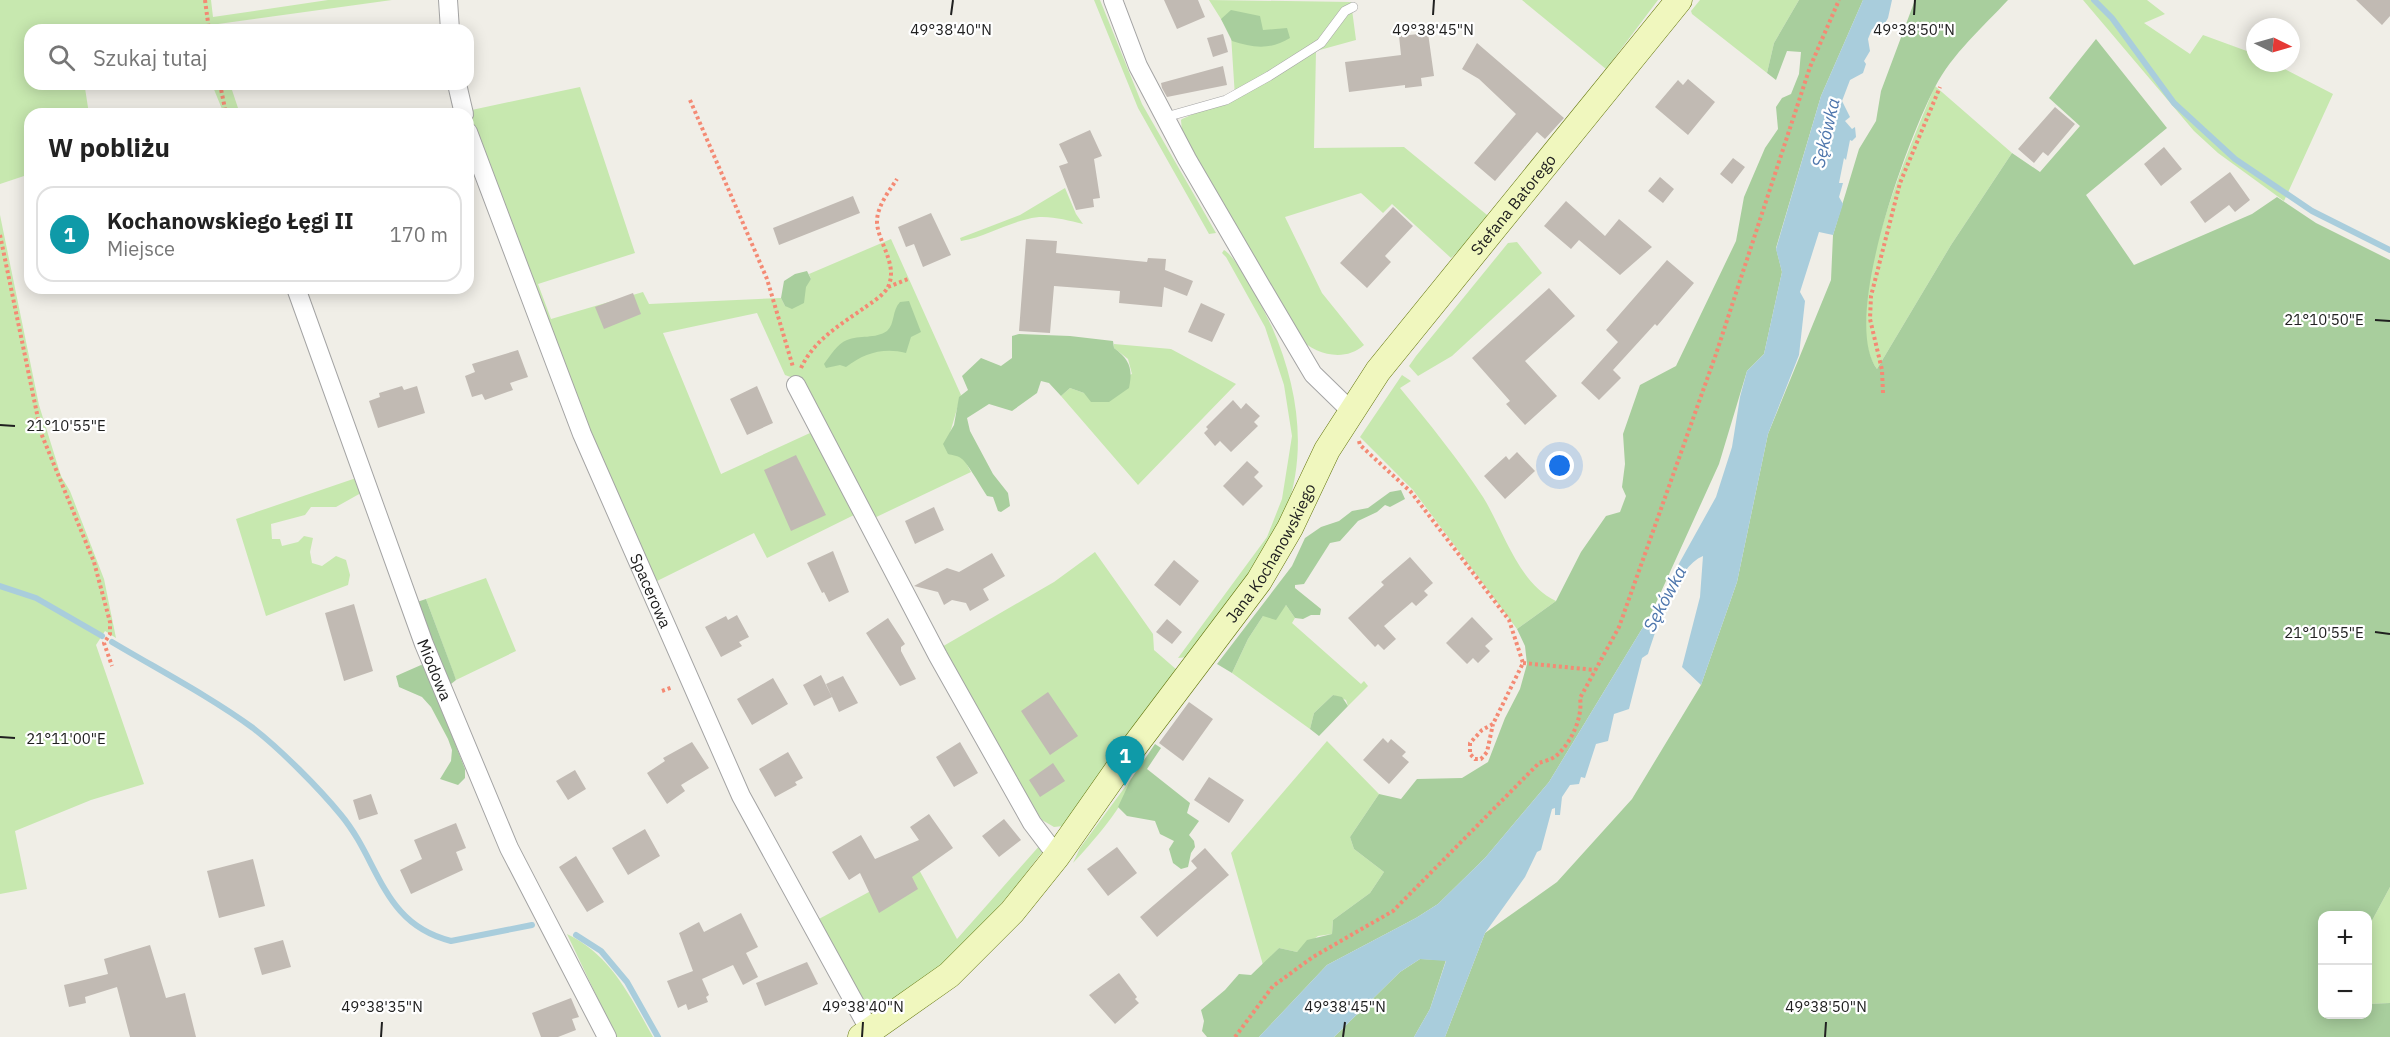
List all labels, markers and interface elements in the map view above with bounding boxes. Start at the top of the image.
north arrow [2246,18,2300,72]
text: 49°38'40"N [910,20,992,39]
text: 49°38'45"N [1392,20,1474,39]
text: 49°38'50"N [1873,20,1955,39]
search box [24,24,474,90]
icon: search [45,41,78,74]
text: Szukaj tutaj [93,43,208,72]
water label: Sękówka [1806,96,1845,170]
text: W pobliżu [48,130,170,164]
street label: Stefana Batorego [1466,150,1560,259]
text: Kochanowskiego Łęgi II [107,206,354,235]
text: 1 [64,221,76,248]
text: 170 m [390,221,448,248]
text: Miejsce [107,235,175,262]
text: 21°10'50"E [2284,310,2364,329]
text: 21°10'55"E [26,416,106,435]
your location [1545,451,1574,480]
street label: Jana Kochanowskiego [1221,480,1320,626]
street label: Spacerowa [626,550,676,631]
water label: Sękówka [1638,562,1691,635]
text: 21°10'55"E [2284,623,2364,642]
street label: Miodowa [413,636,457,704]
text: 21°11'00"E [26,729,106,748]
pin: 1 [1106,736,1144,786]
map controls [2318,911,2372,1019]
button: + [2318,911,2372,965]
button: − [2318,965,2372,1019]
text: 49°38'35"N [341,997,423,1016]
text: 49°38'40"N [822,997,904,1016]
text: 49°38'45"N [1304,997,1386,1016]
text: 49°38'50"N [1785,997,1867,1016]

